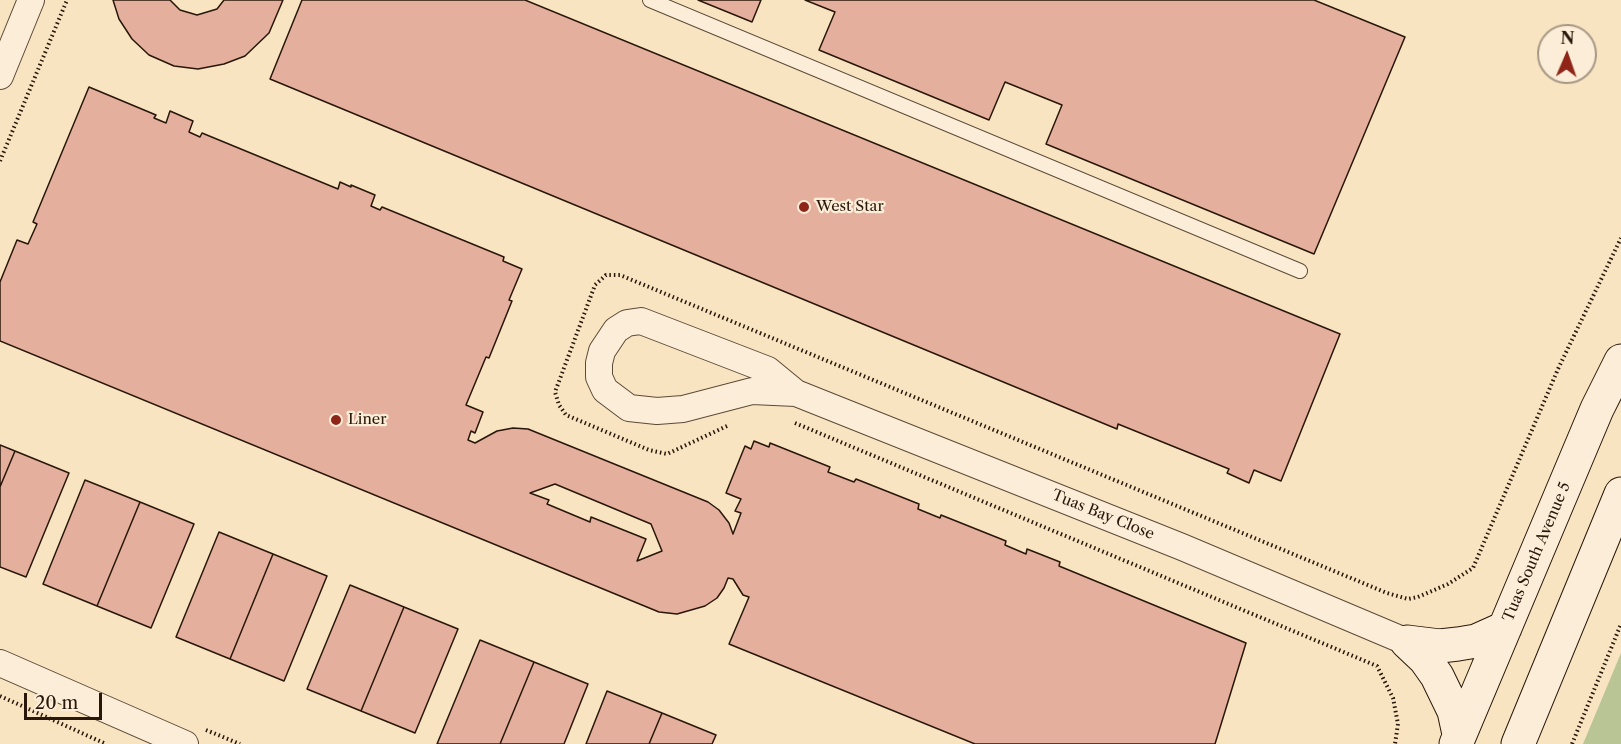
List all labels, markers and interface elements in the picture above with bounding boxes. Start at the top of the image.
north arrow [1537,24,1597,84]
text: N [1560,28,1575,48]
place label: West Star [816,198,884,216]
marker: West Star [797,200,811,214]
place label: Liner [348,411,386,429]
marker: Liner [329,413,343,427]
street label: Tuas South Avenue 5 [1499,479,1575,625]
street label: Tuas Bay Close [1049,486,1157,544]
scale bar [27,681,105,719]
text: 20 m [35,692,78,714]

